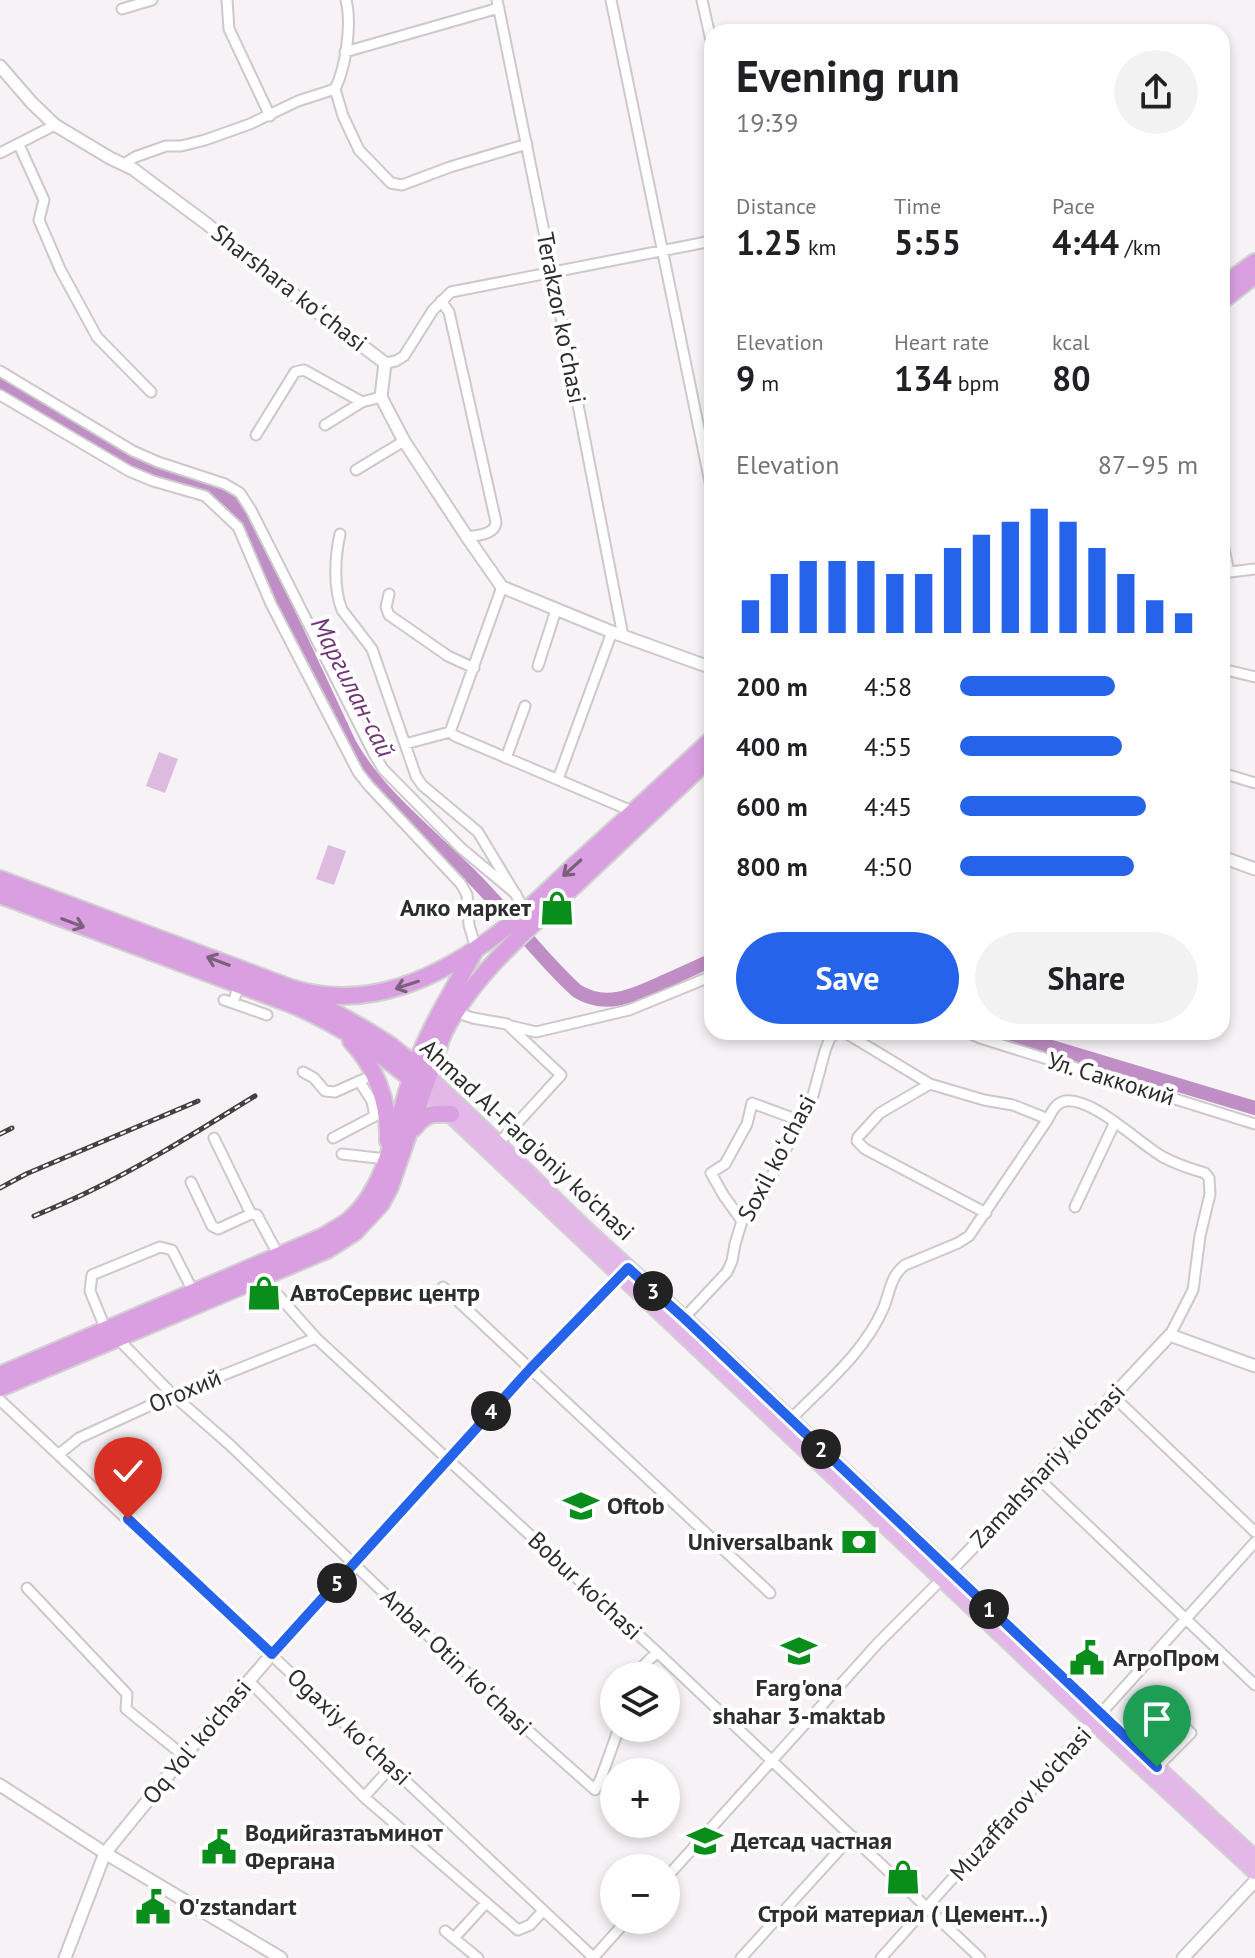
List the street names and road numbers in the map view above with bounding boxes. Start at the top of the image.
street label: Sharshara koʻchasi [205,217,373,358]
street label: Terakzor koʻchasi [530,230,593,406]
street label: Ahmad Al-Farg'oniy ko'chasi [414,1032,641,1247]
street label: Ул. Саккокий [1044,1044,1179,1113]
street label: Soxil koʻchasi [730,1089,823,1226]
street label: Огохий [144,1361,226,1420]
street label: Zamahshariy ko'chasi [964,1377,1132,1554]
street label: Bobur ko'chasi [522,1525,649,1647]
street label: Anbar Otin koʻchasi [374,1581,539,1742]
street label: Ogaxiy koʻchasi [281,1661,418,1792]
street label: Oq Yol' ko'chasi [135,1673,258,1811]
street label: Muzaffarov ko'chasi [943,1720,1098,1887]

